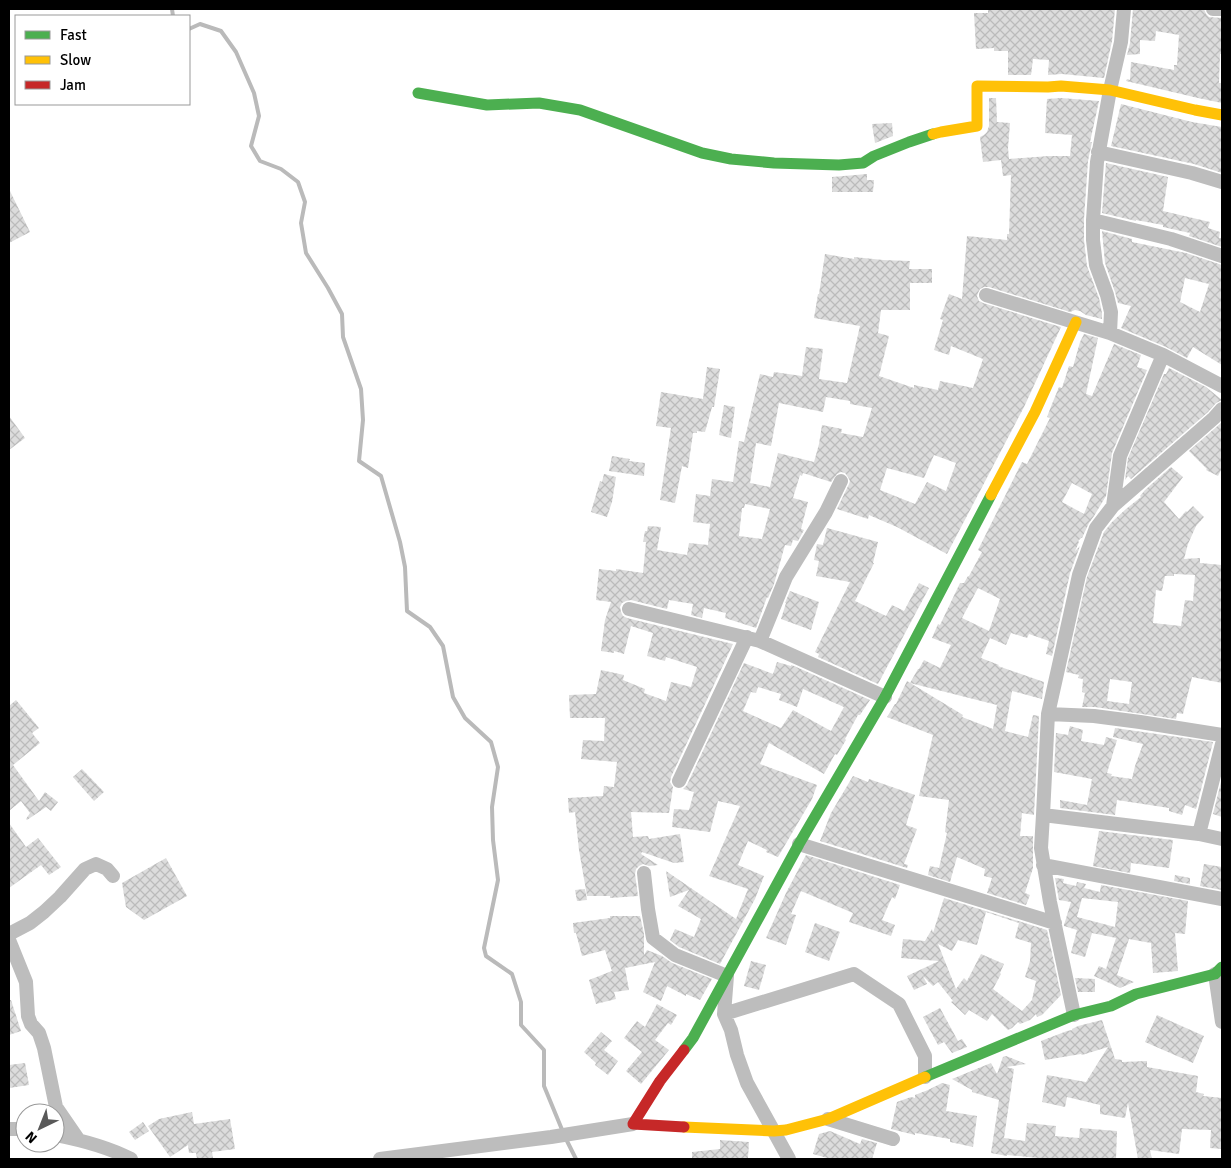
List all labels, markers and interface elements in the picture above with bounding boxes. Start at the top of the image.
legend [15,15,190,105]
text: Fast [60,26,87,44]
text: Slow [60,51,91,69]
text: Jam [60,76,86,94]
north arrow [15,1103,65,1153]
text: N [22,1128,41,1147]

